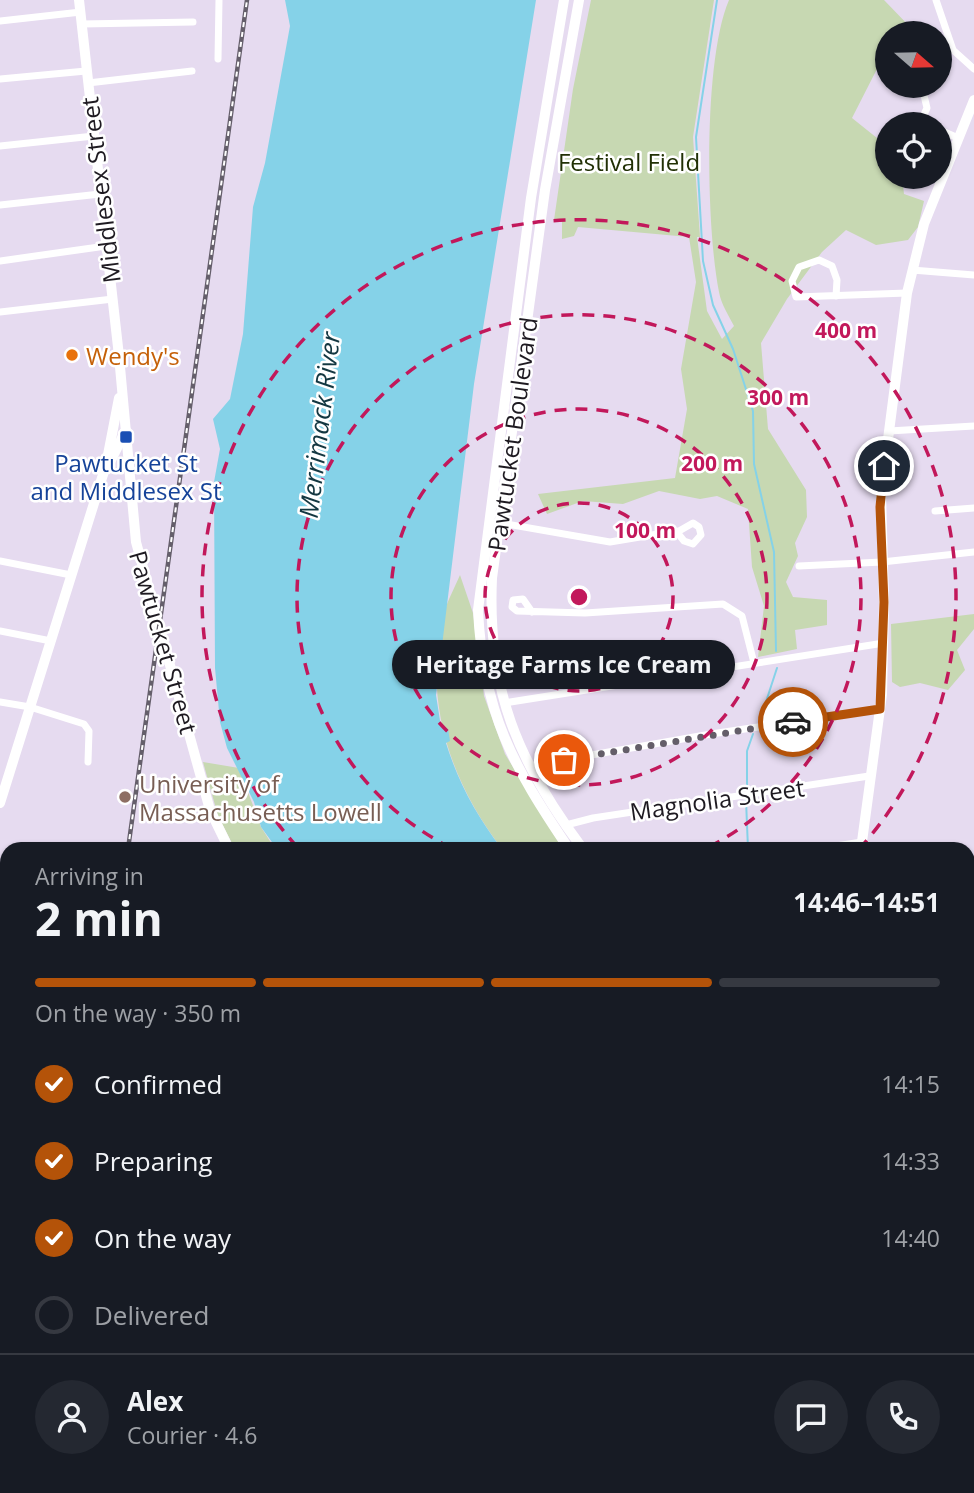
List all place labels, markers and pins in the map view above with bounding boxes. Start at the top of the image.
place label: Wendy's [86,339,180,372]
marker: Wendy's [64,347,80,363]
marker: Pawtucket St and Middlesex St [118,429,134,445]
pin [854,436,914,496]
place label: Pawtucket St and Middlesex St [31,446,221,507]
centre of rings [567,585,591,609]
callout: Heritage Farms Ice Cream [392,641,736,690]
pin [534,730,594,790]
place label: University of Massachusetts Lowell [139,767,382,828]
marker: University of Massachusetts Lowell [117,789,133,805]

